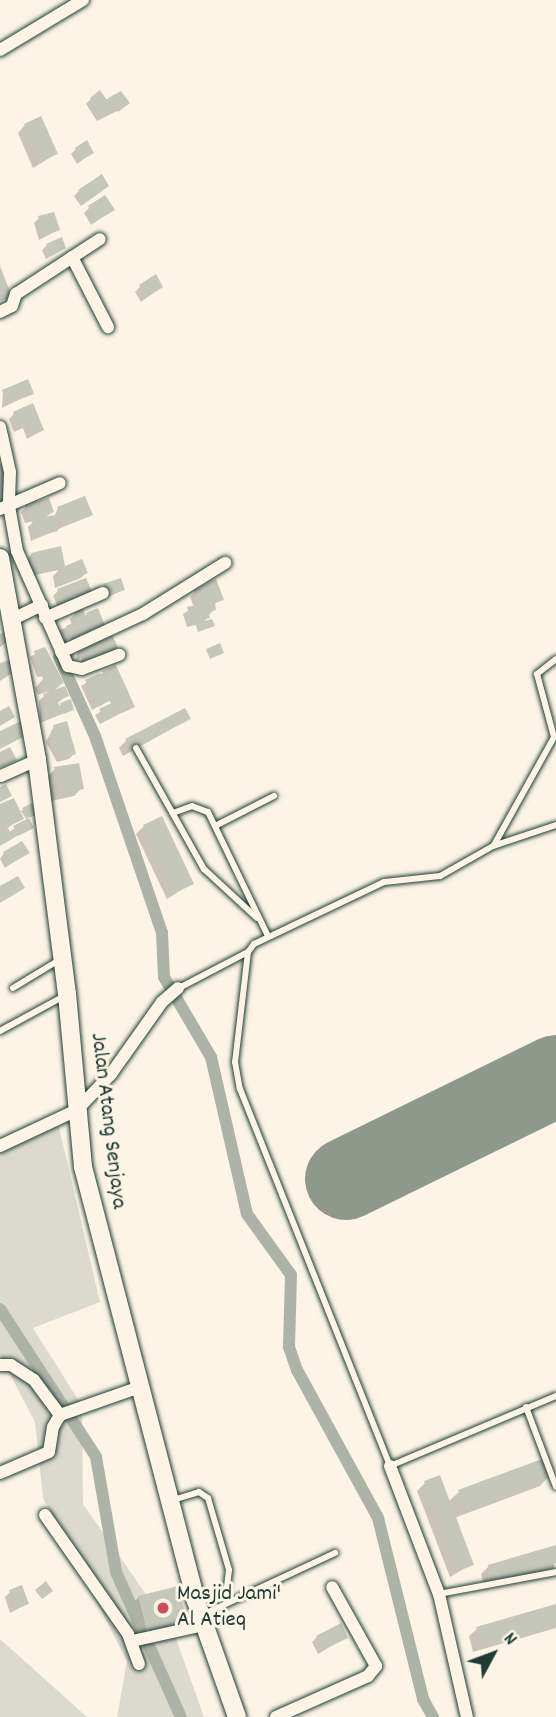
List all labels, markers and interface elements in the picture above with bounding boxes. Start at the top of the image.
street label: Jalan Atang Senjaya [83,1032,131,1210]
place label: Masjid Jami' Al Atieq [177,1581,281,1635]
marker: Masjid Jami' Al Atieq [155,1600,171,1616]
north arrow [458,1619,528,1689]
text: N [496,1627,522,1652]

